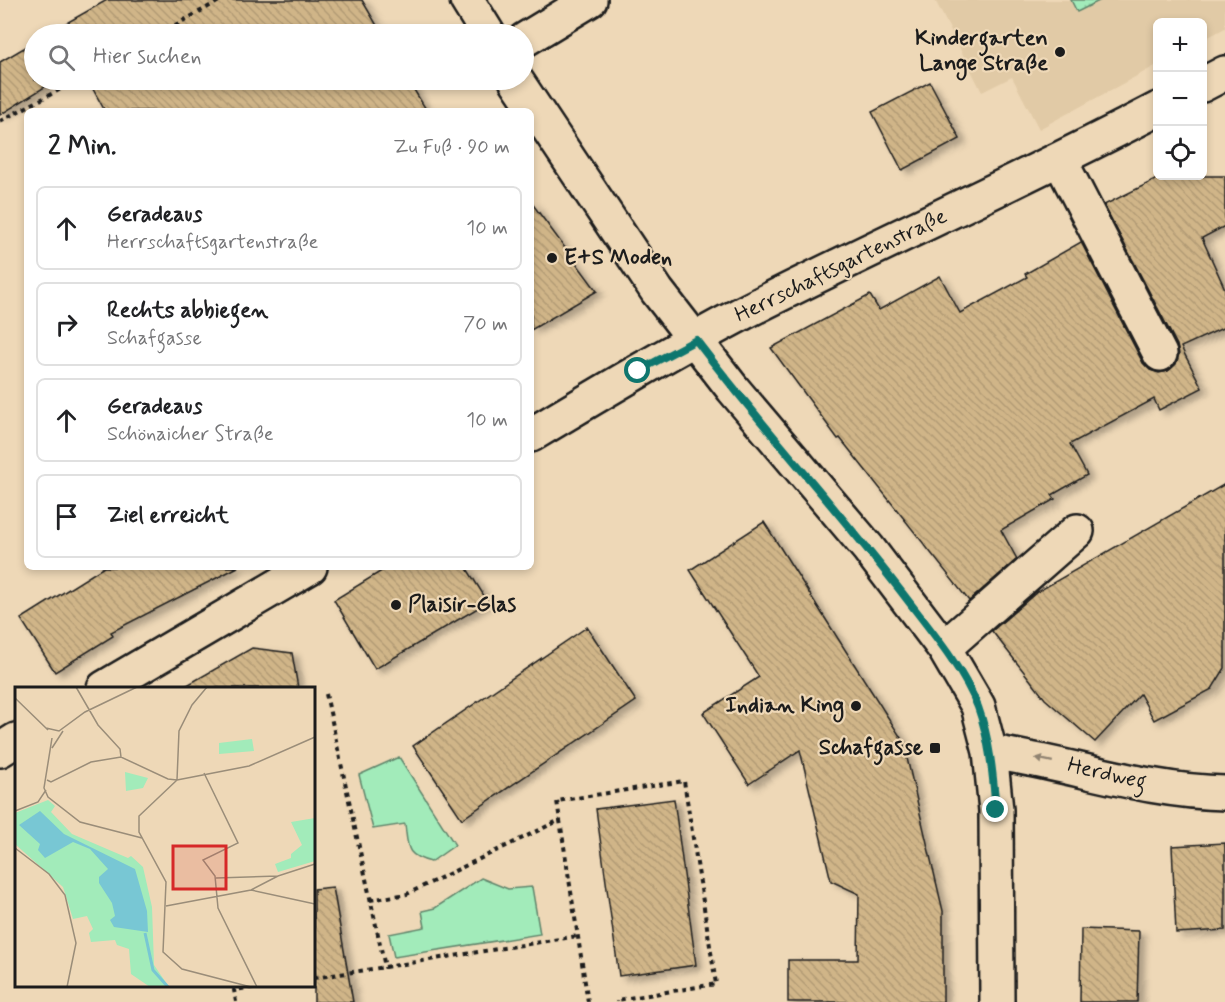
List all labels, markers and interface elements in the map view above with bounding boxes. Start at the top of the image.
map controls [1153,18,1207,180]
button: + [1153,18,1207,72]
search box [24,24,534,90]
place label: Kindergarten Lange Straße [915,25,1048,81]
icon: search [45,41,78,74]
text: Hier suchen [93,43,202,71]
marker: Kindergarten Lange Straße [1053,45,1067,59]
button: − [1153,72,1207,126]
button: locate [1153,126,1207,180]
text: 2 Min. [48,130,116,164]
text: Zu Fuß · 90 m [393,134,510,161]
text: Geradeaus [107,201,202,229]
street label: Herrschaftsgartenstraße [730,202,952,330]
icon: ahead [50,212,83,245]
text: 10 m [466,215,508,242]
text: Herrschaftsgartenstraße [107,229,318,256]
place label: E+S Moden [564,244,672,272]
marker: E+S Moden [545,251,559,265]
text: Rechts abbiegen [107,297,268,325]
icon: right [50,308,83,341]
text: 70 m [463,311,508,338]
text: Schafgasse [107,325,202,352]
route start [624,357,650,383]
text: Geradeaus [107,393,202,421]
icon: ahead [50,404,83,437]
text: 10 m [466,407,508,434]
text: Schönaicher Straße [107,421,274,448]
icon: arrive [50,500,83,533]
text: Ziel erreicht [107,502,229,530]
place label: Plaisir-Glas [408,591,517,619]
marker: Plaisir-Glas [389,598,403,612]
inset map [15,687,315,987]
place label: Indian King [725,692,844,723]
marker: Indian King [849,699,863,713]
place label: Schafgasse [819,734,924,766]
marker: Schafgasse [928,741,942,755]
street label: Herdweg [1064,751,1149,800]
one-way arrow [1034,755,1053,764]
route end [982,796,1008,822]

